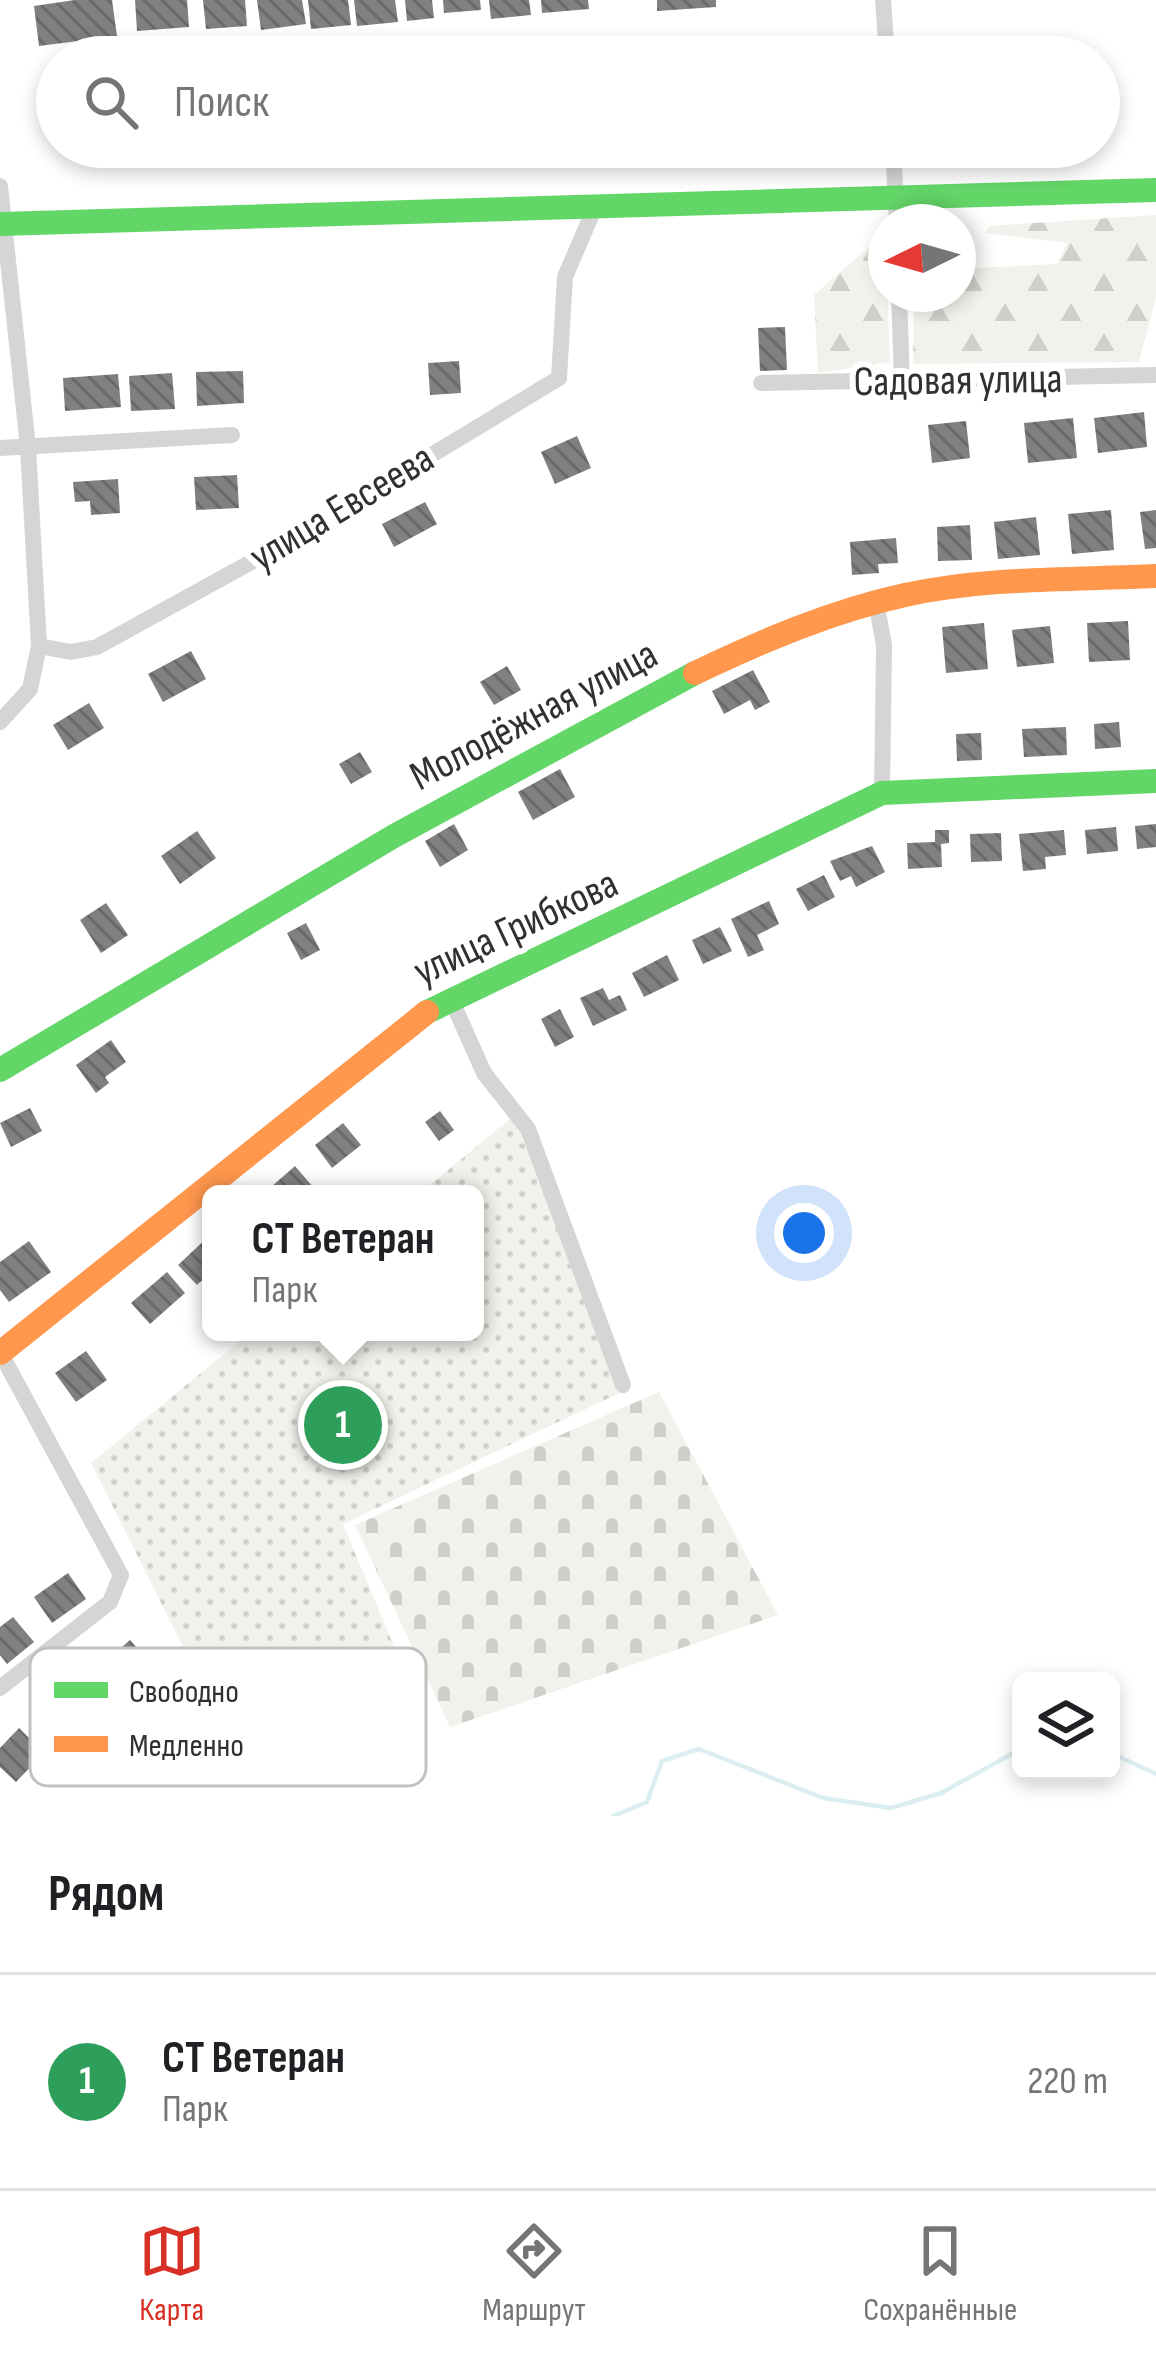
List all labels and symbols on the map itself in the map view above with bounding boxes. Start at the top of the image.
north arrow [868,204,976,312]
street label: Садовая улица [853,354,1063,408]
street label: улица Евсеева [241,433,443,583]
street label: Молодёжная улица [402,629,666,803]
street label: улица Грибкова [406,859,626,997]
your location [774,1203,834,1263]
pin: 1 [304,1380,382,1470]
legend [30,1648,426,1786]
text: Свободно [129,1672,239,1712]
text: Медленно [129,1726,244,1766]

